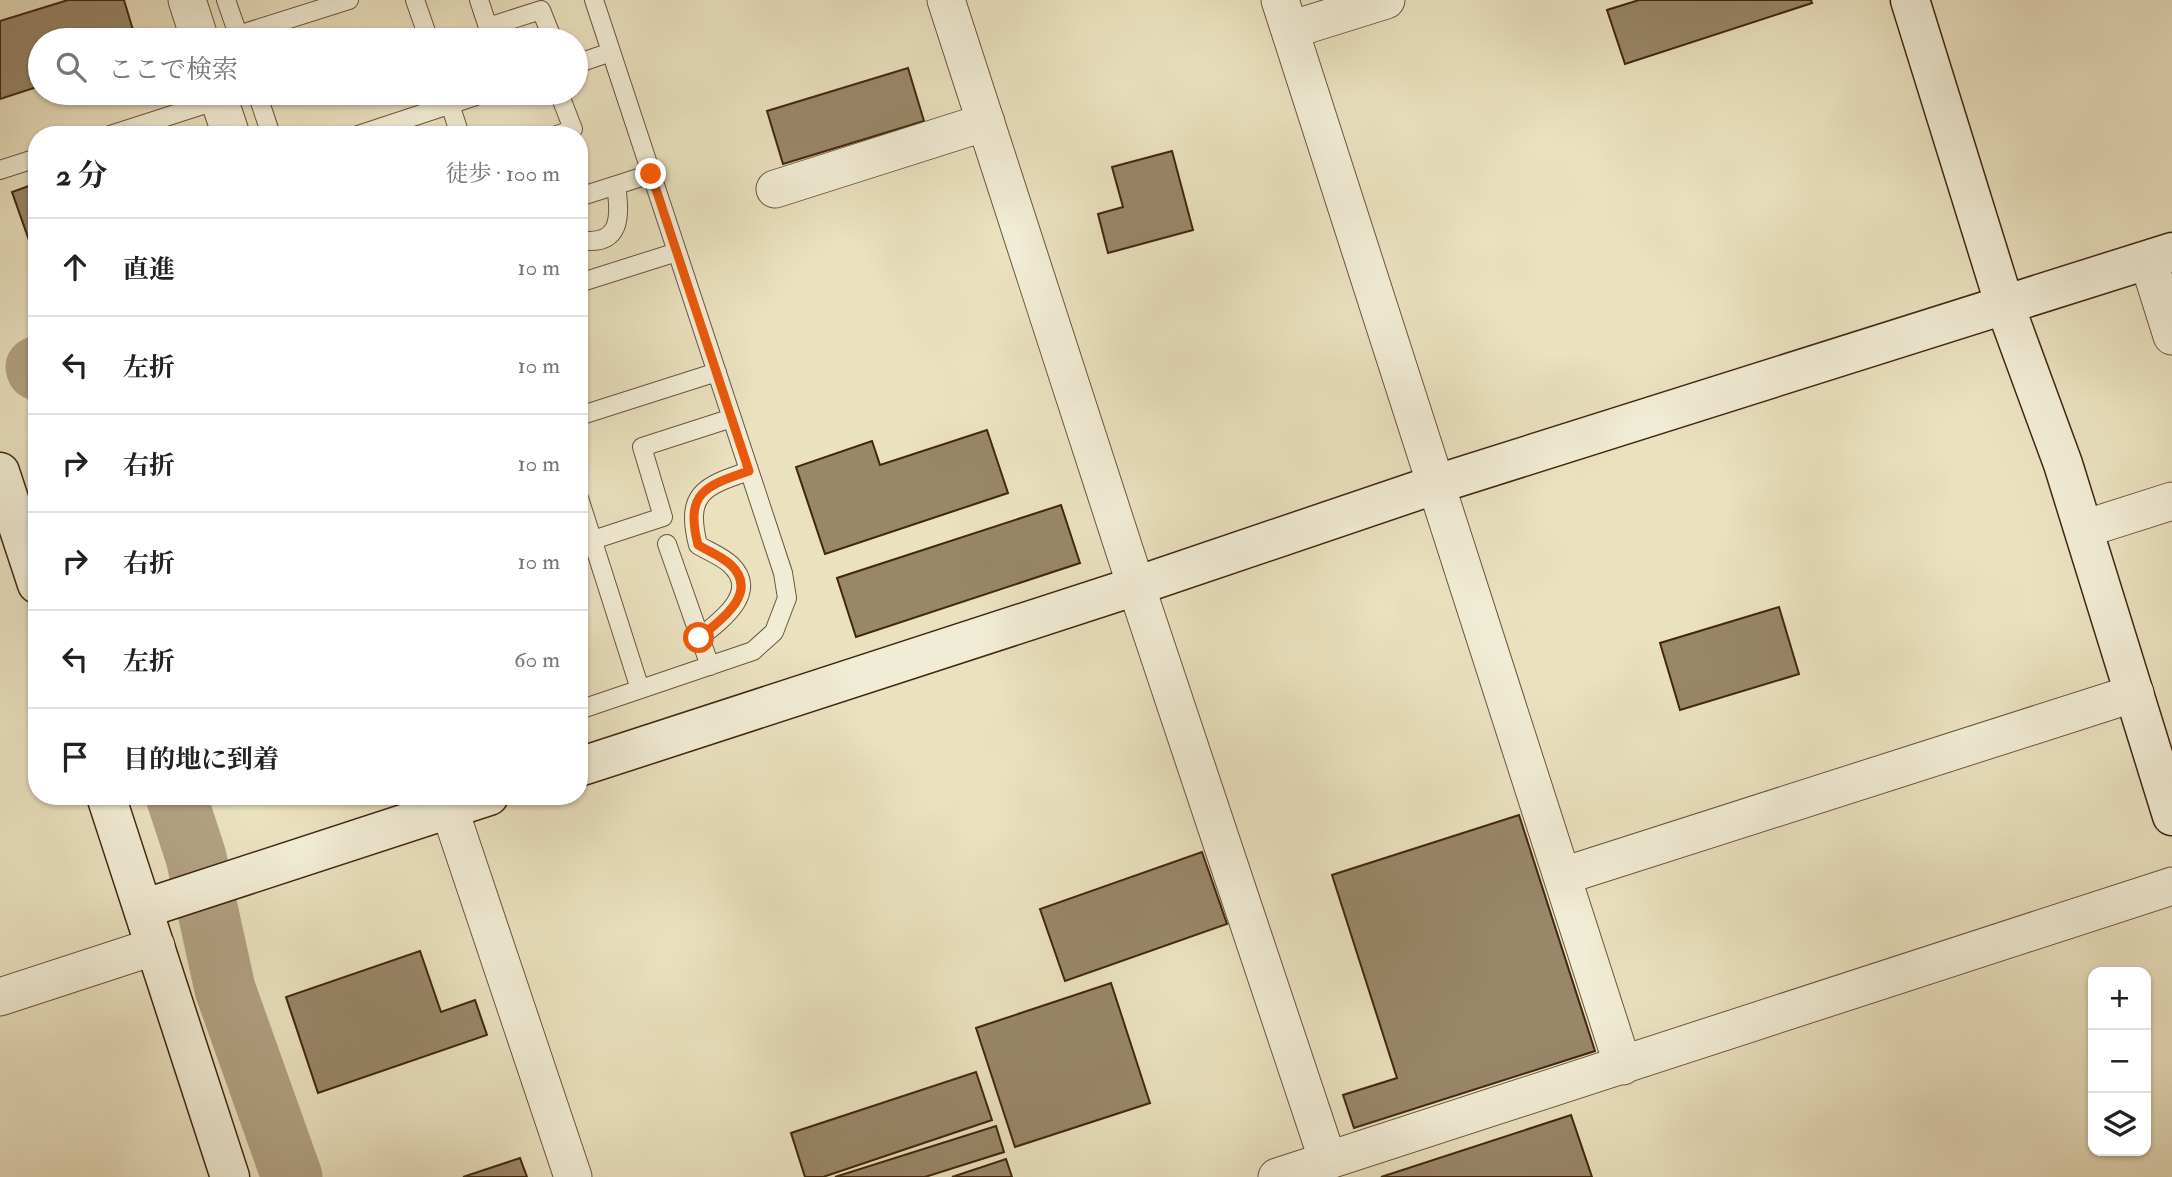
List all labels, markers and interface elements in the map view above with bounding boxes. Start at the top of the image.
search box [28,28,588,105]
icon: search [52,48,90,86]
text: ここで検索 [108,54,238,86]
text: 2 分 [56,157,108,194]
route end [635,158,666,189]
text: 徒歩 · 100 m [445,159,560,188]
icon: ahead [56,248,94,286]
text: 10 m [517,253,560,282]
text: 直進 [123,254,175,286]
icon: left [56,346,94,384]
text: 10 m [517,351,560,380]
text: 左折 [123,352,175,384]
icon: right [56,444,94,482]
text: 10 m [517,449,560,478]
text: 右折 [123,450,175,482]
icon: right [56,542,94,580]
text: 10 m [517,547,560,576]
text: 右折 [123,548,175,580]
route start [683,622,714,653]
icon: left [56,640,94,678]
text: 60 m [514,645,560,674]
text: 左折 [123,646,175,678]
icon: arrive [56,738,94,776]
text: 目的地に到着 [123,744,279,776]
map controls [2088,967,2151,1156]
button: + [2088,967,2151,1030]
button: − [2088,1030,2151,1093]
button: layers [2088,1093,2151,1156]

